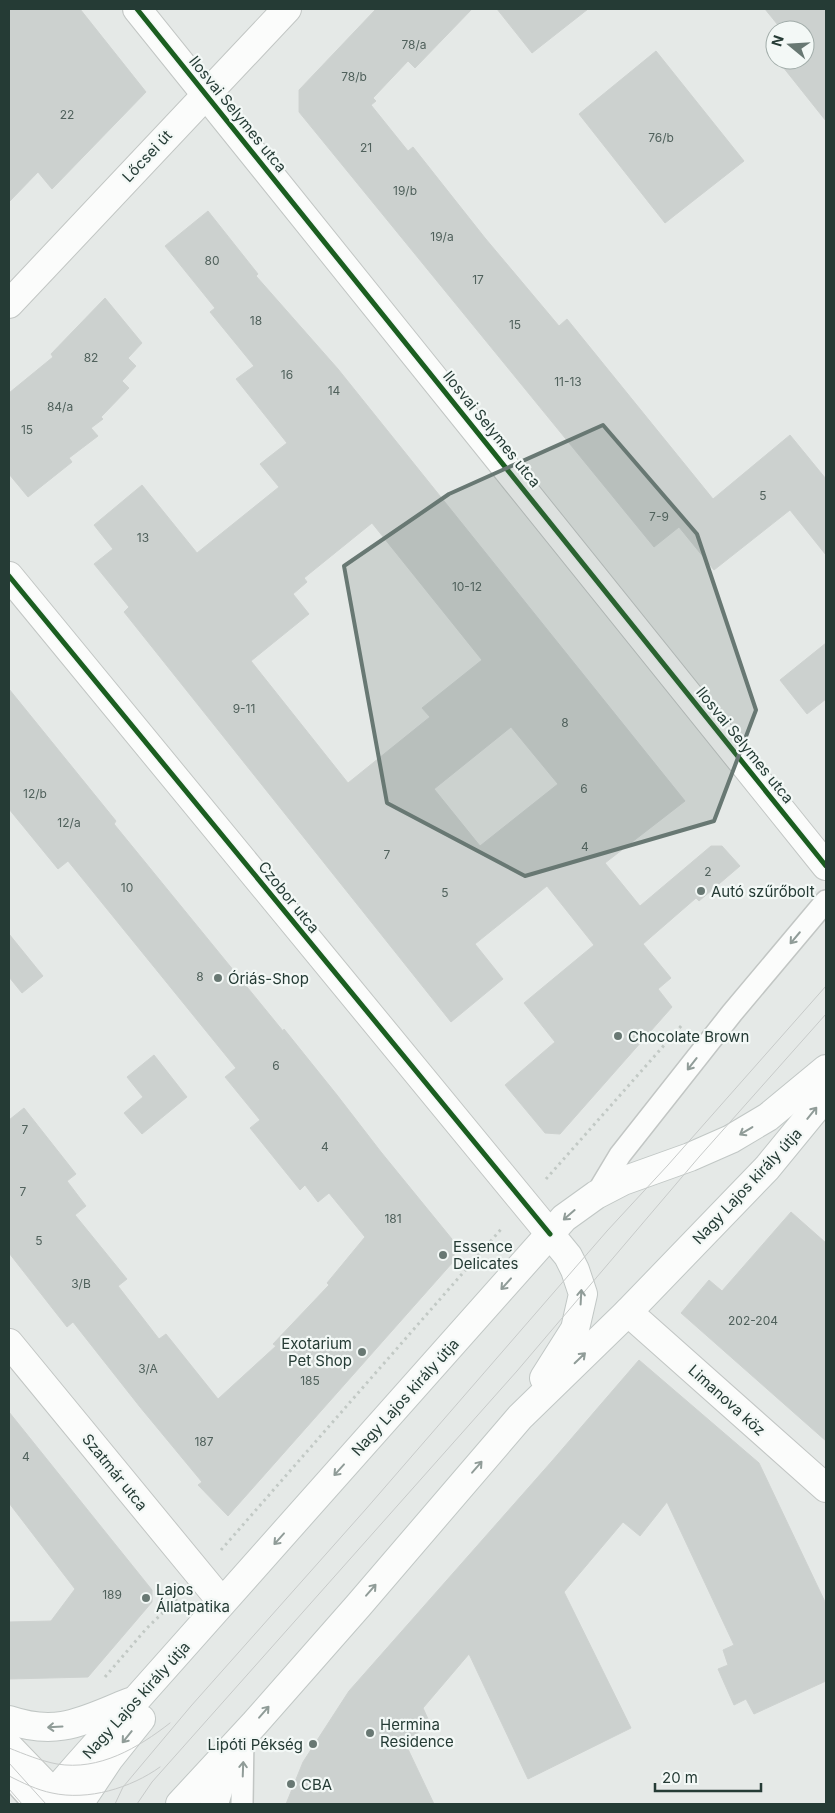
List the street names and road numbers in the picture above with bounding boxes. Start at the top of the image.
street label: Ilosvai Selymes utca [185,52,291,176]
street label: Lőcsei út [118,126,176,186]
street label: Ilosvai Selymes utca [439,367,545,491]
street label: Ilosvai Selymes utca [692,683,798,807]
street label: Czobor utca [254,857,324,937]
street label: Nagy Lajos király útja [688,1124,806,1248]
street label: Nagy Lajos király útja [347,1334,463,1460]
street label: Limanova köz [685,1360,769,1440]
street label: Szatmár utca [78,1430,152,1514]
street label: Nagy Lajos király útja [78,1637,194,1763]

